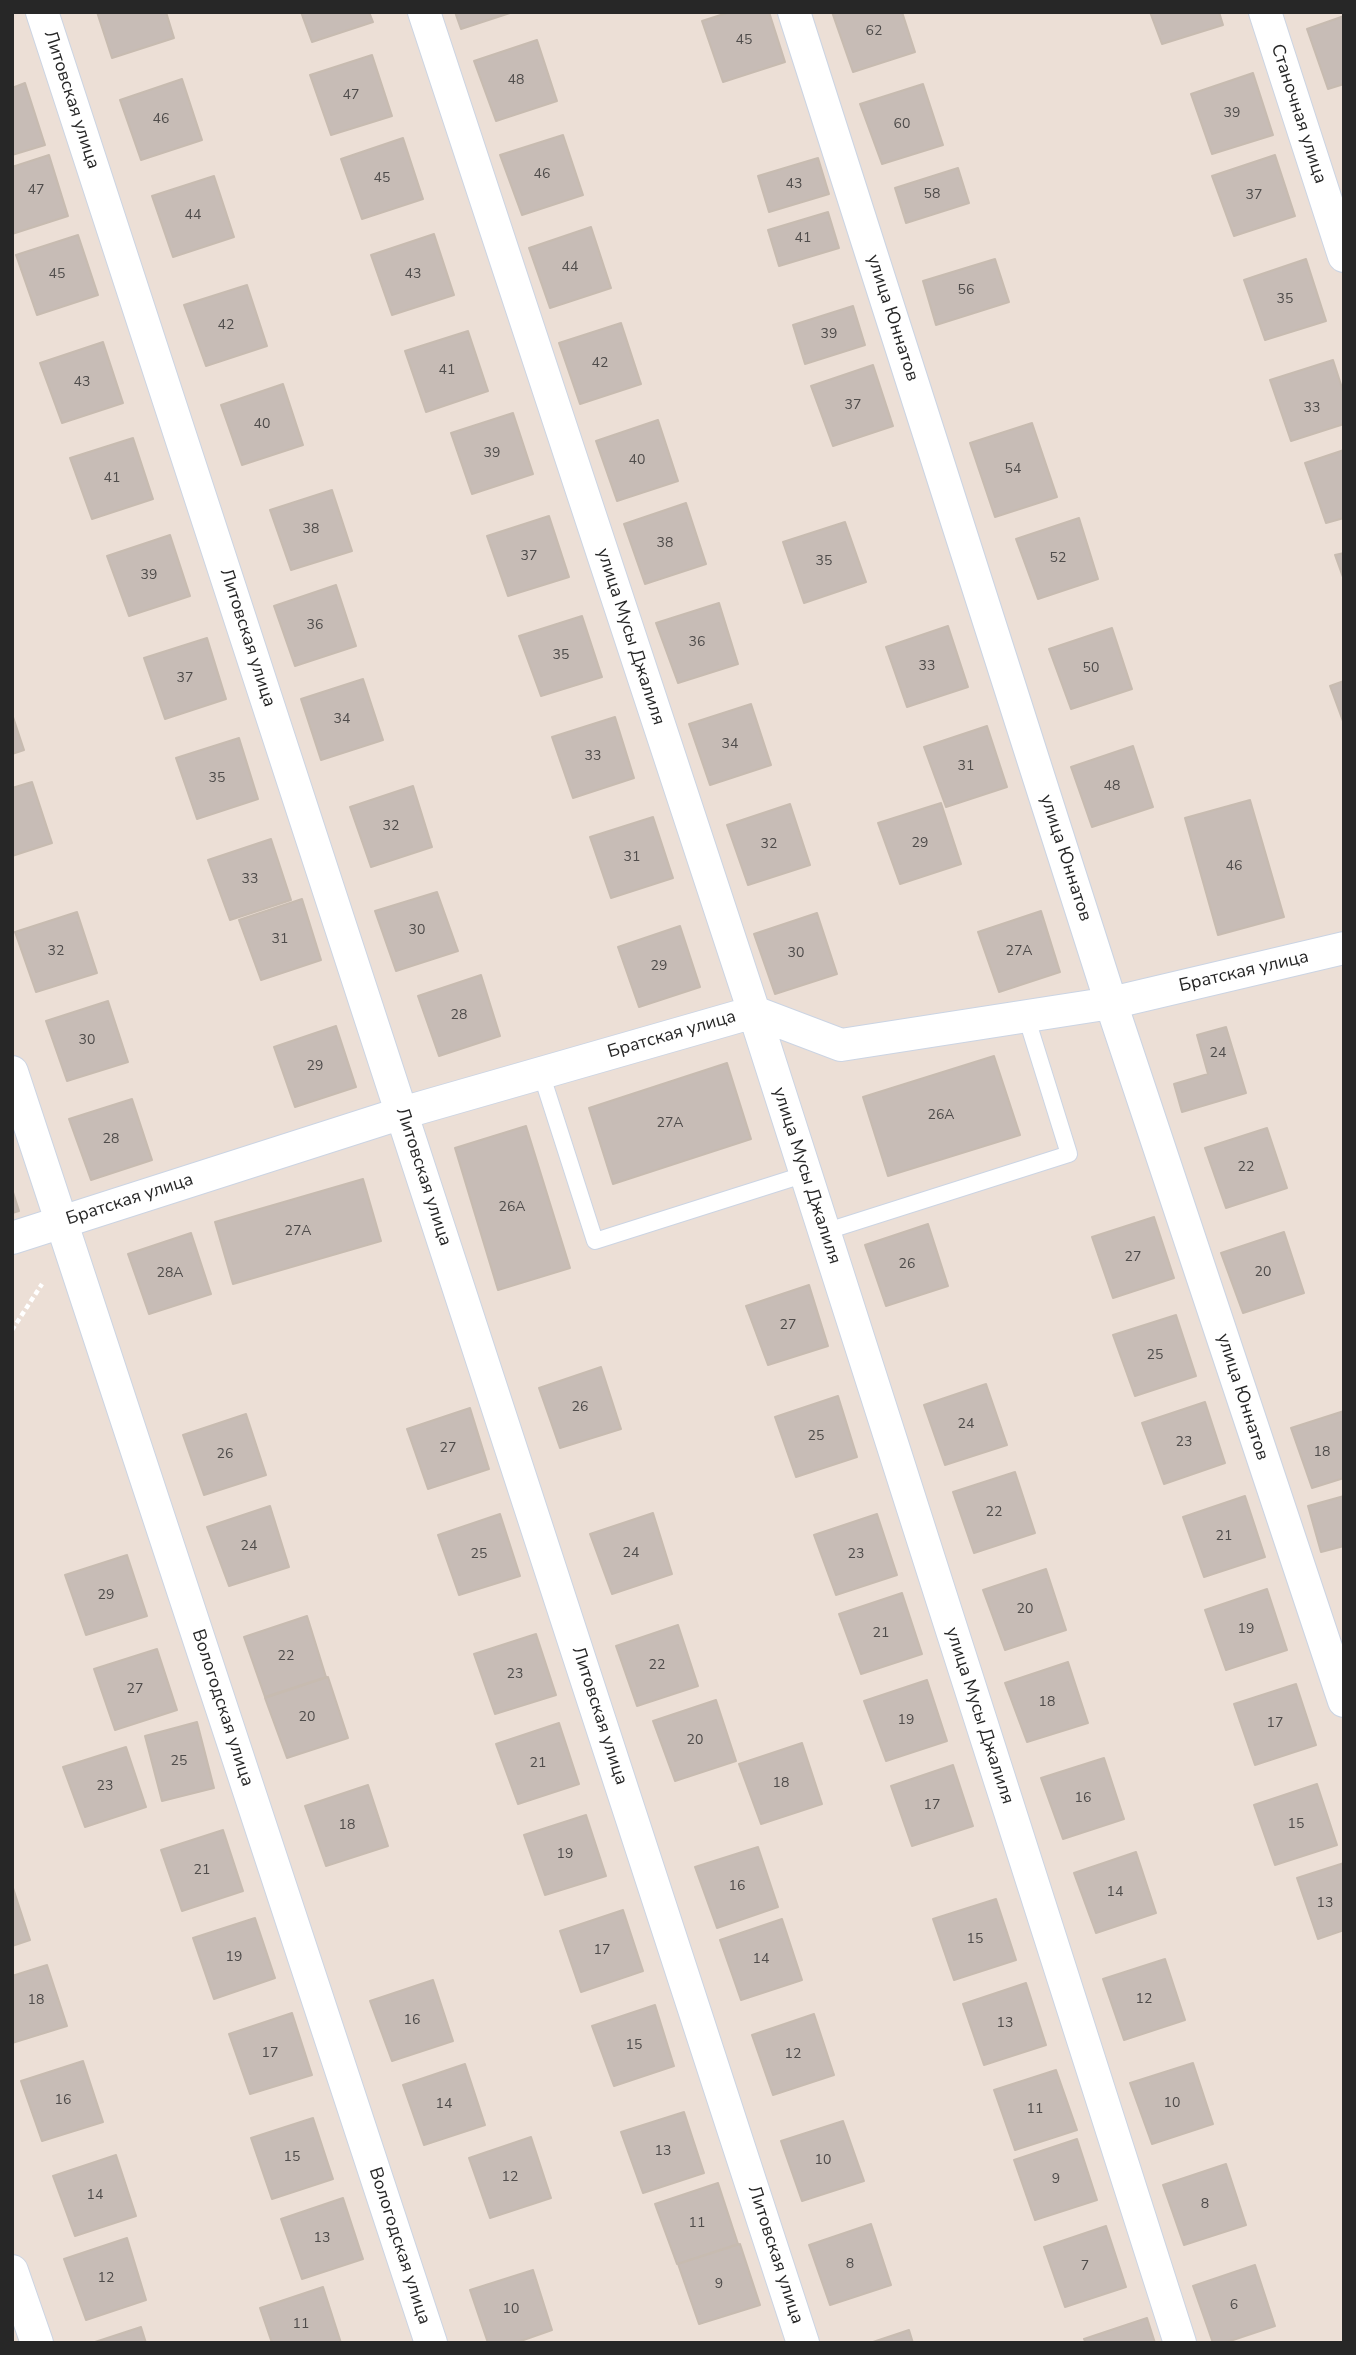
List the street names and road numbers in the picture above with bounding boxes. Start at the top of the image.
street label: Литовская улица [38,28,104,172]
street label: Станочная улица [1265,42,1331,186]
street label: улица Юннатов [861,252,923,384]
street label: улица Мусы Джалиля [591,546,669,728]
street label: Литовская улица [214,566,280,710]
street label: улица Юннатов [1034,792,1096,924]
street label: Братская улица [1177,947,1311,997]
street label: Братская улица [605,1006,739,1064]
street label: улица Мусы Джалиля [767,1085,845,1267]
street label: Литовская улица [390,1105,456,1249]
street label: Братская улица [64,1169,196,1231]
street label: улица Юннатов [1211,1331,1273,1463]
street label: улица Мусы Джалиля [940,1625,1018,1807]
street label: Вологодская улица [186,1627,258,1789]
street label: Литовская улица [566,1644,632,1788]
street label: Вологодская улица [363,2165,435,2327]
street label: Литовская улица [742,2183,808,2327]

